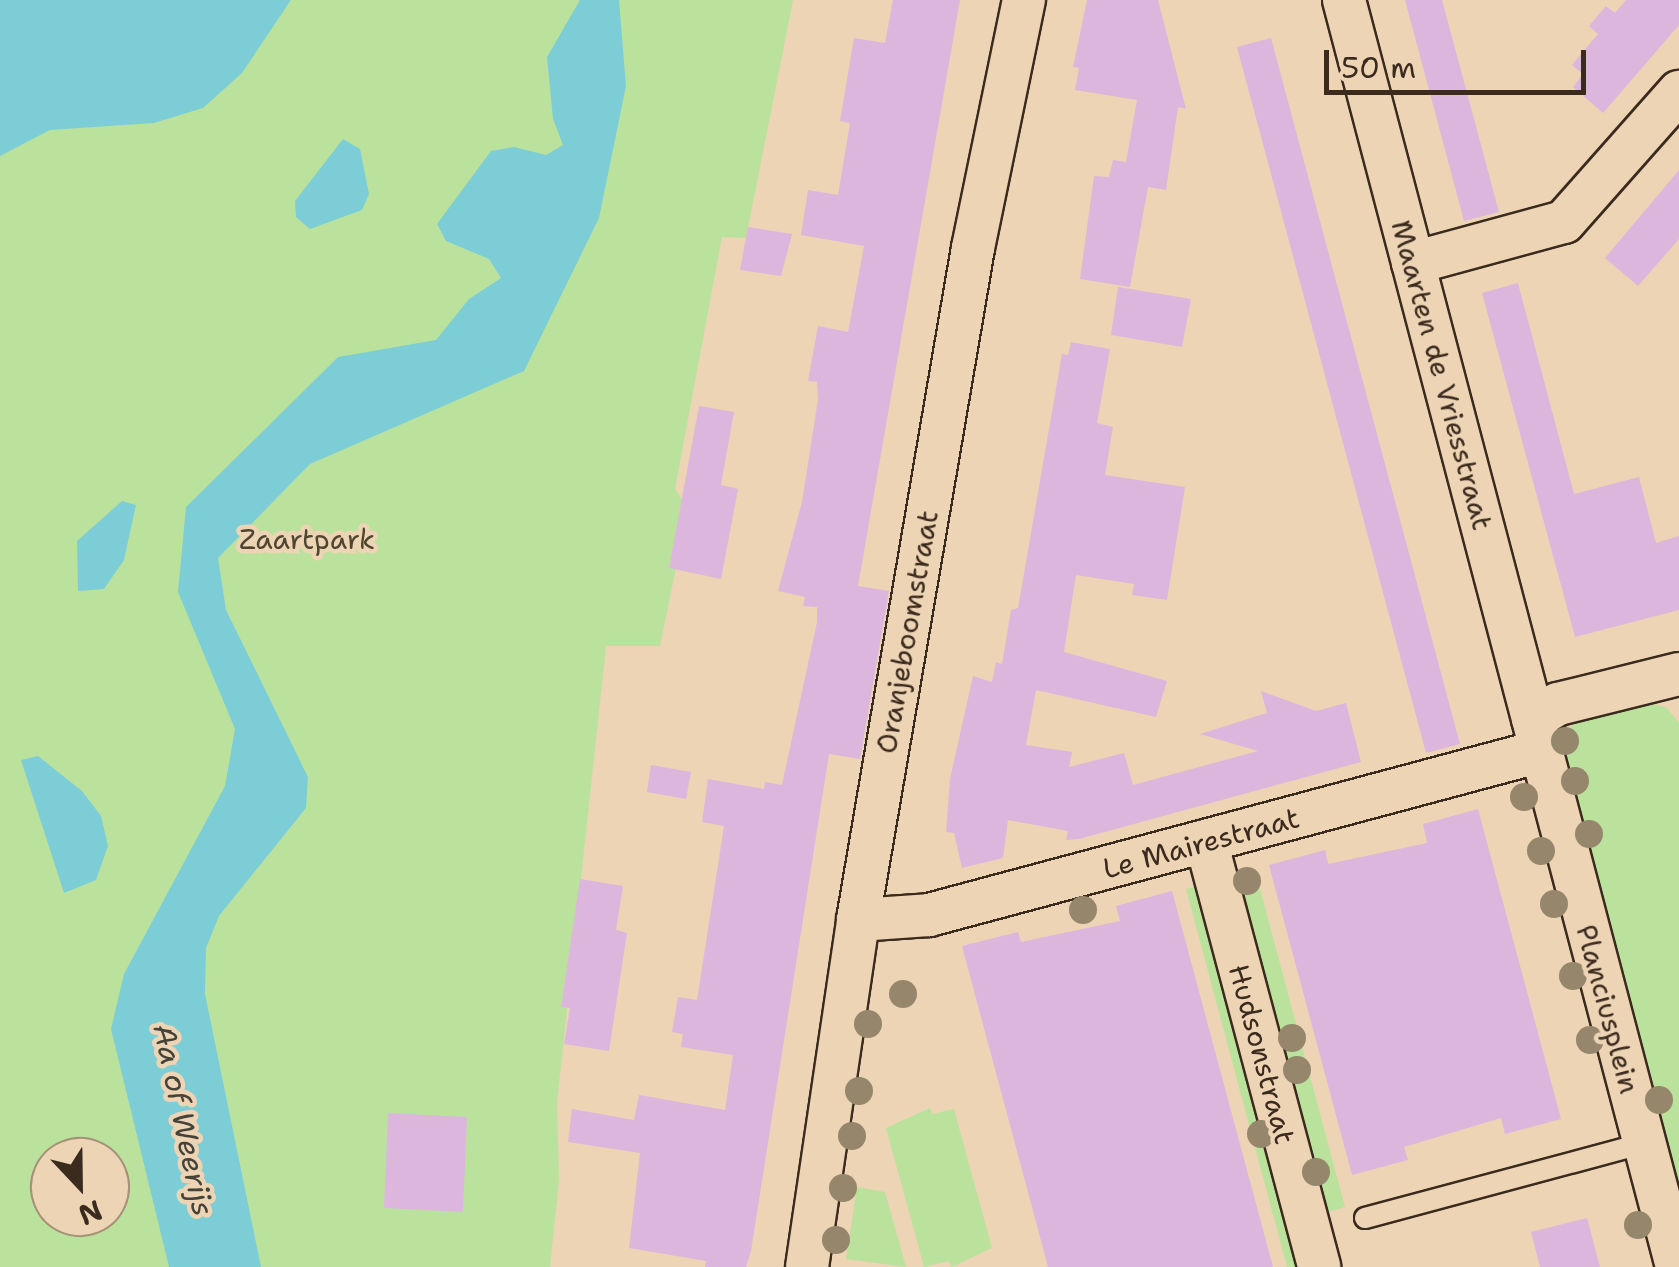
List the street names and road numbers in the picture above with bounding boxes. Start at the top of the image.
street label: Maarten de Vriesstraat [1384,216,1500,534]
street label: Oranjeboomstraat [869,508,945,756]
street label: Le Mairestraat [1099,801,1303,885]
street label: Planciusplein [1569,921,1647,1097]
street label: Hudsonstraat [1222,961,1302,1147]

